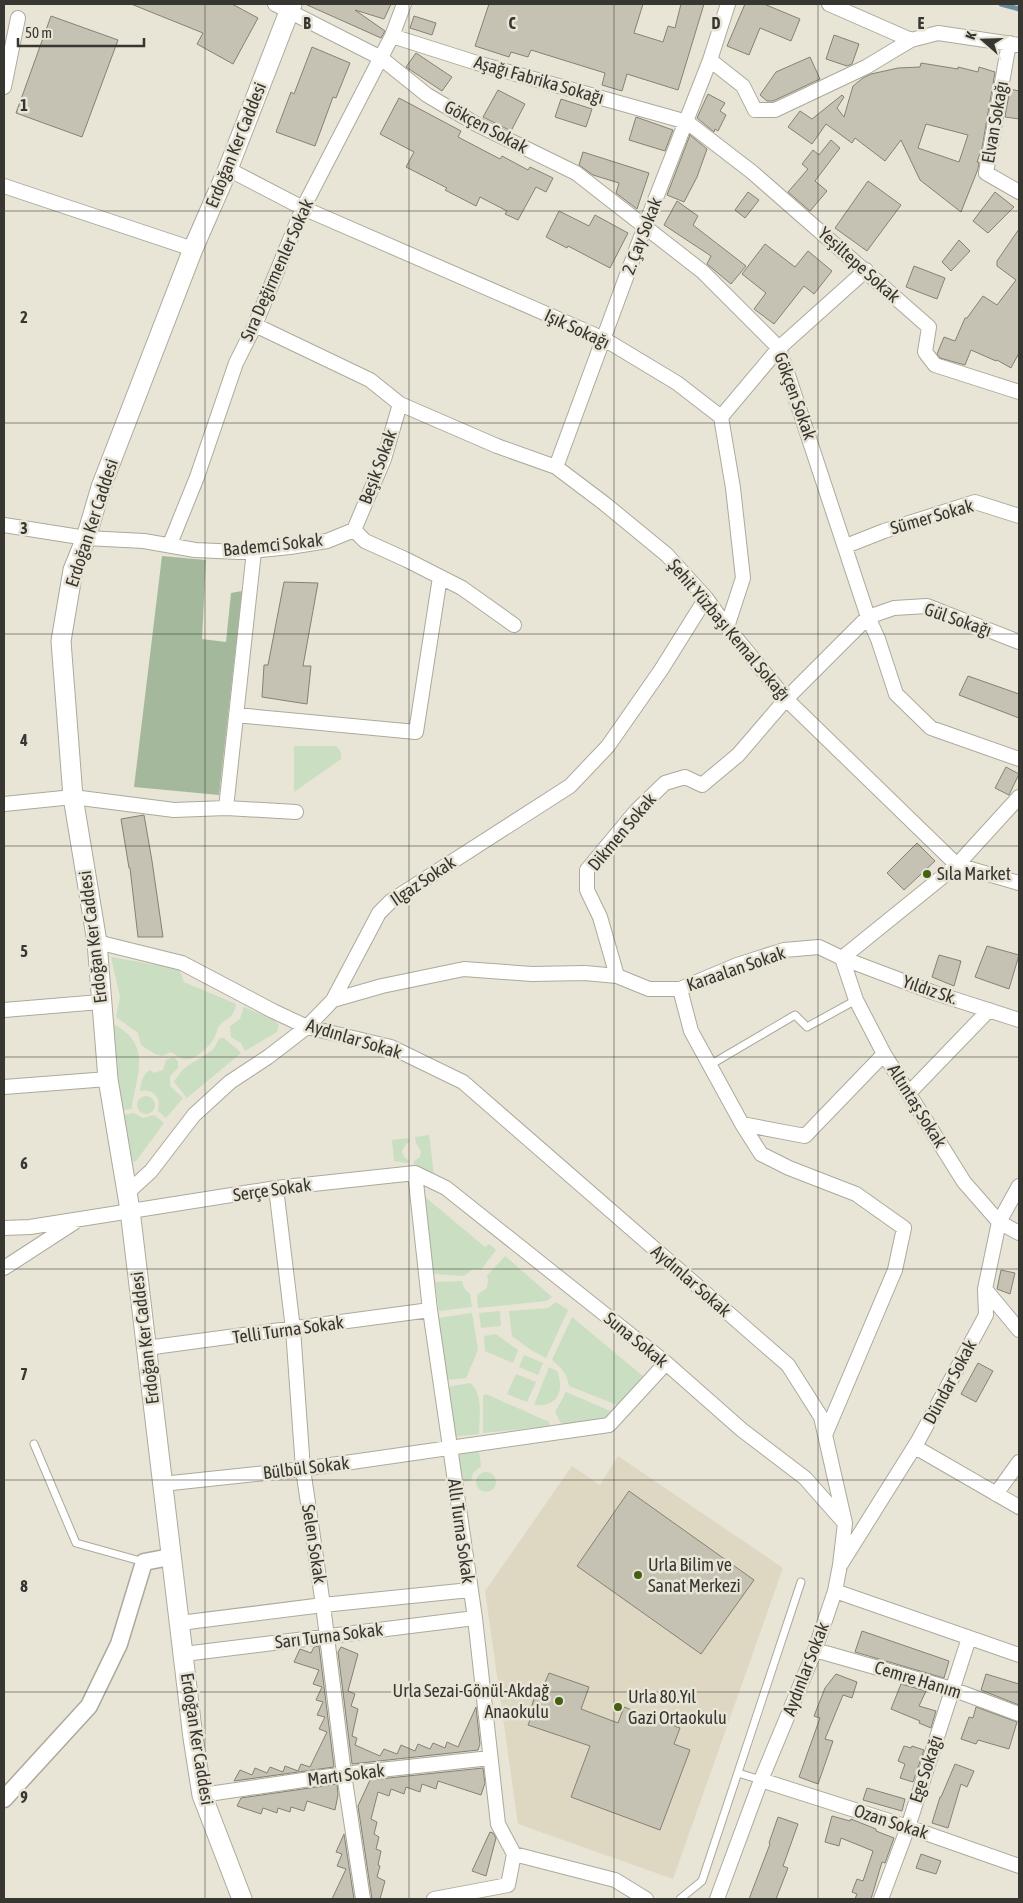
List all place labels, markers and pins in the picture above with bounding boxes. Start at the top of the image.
place label: Sıla Market [937,863,1011,884]
marker: Sıla Market [921,868,933,880]
place label: Urla Bilim ve Sanat Merkezi [648,1554,741,1596]
marker: Urla Bilim ve Sanat Merkezi [632,1569,644,1581]
place label: Urla Sezai-Gönül-Akdağ Anaokulu [393,1680,549,1722]
place label: Urla 80.Yıl Gazi Ortaokulu [628,1686,727,1728]
marker: Urla Sezai-Gönül-Akdağ Anaokulu [553,1695,565,1707]
marker: Urla 80.Yıl Gazi Ortaokulu [612,1701,624,1713]

